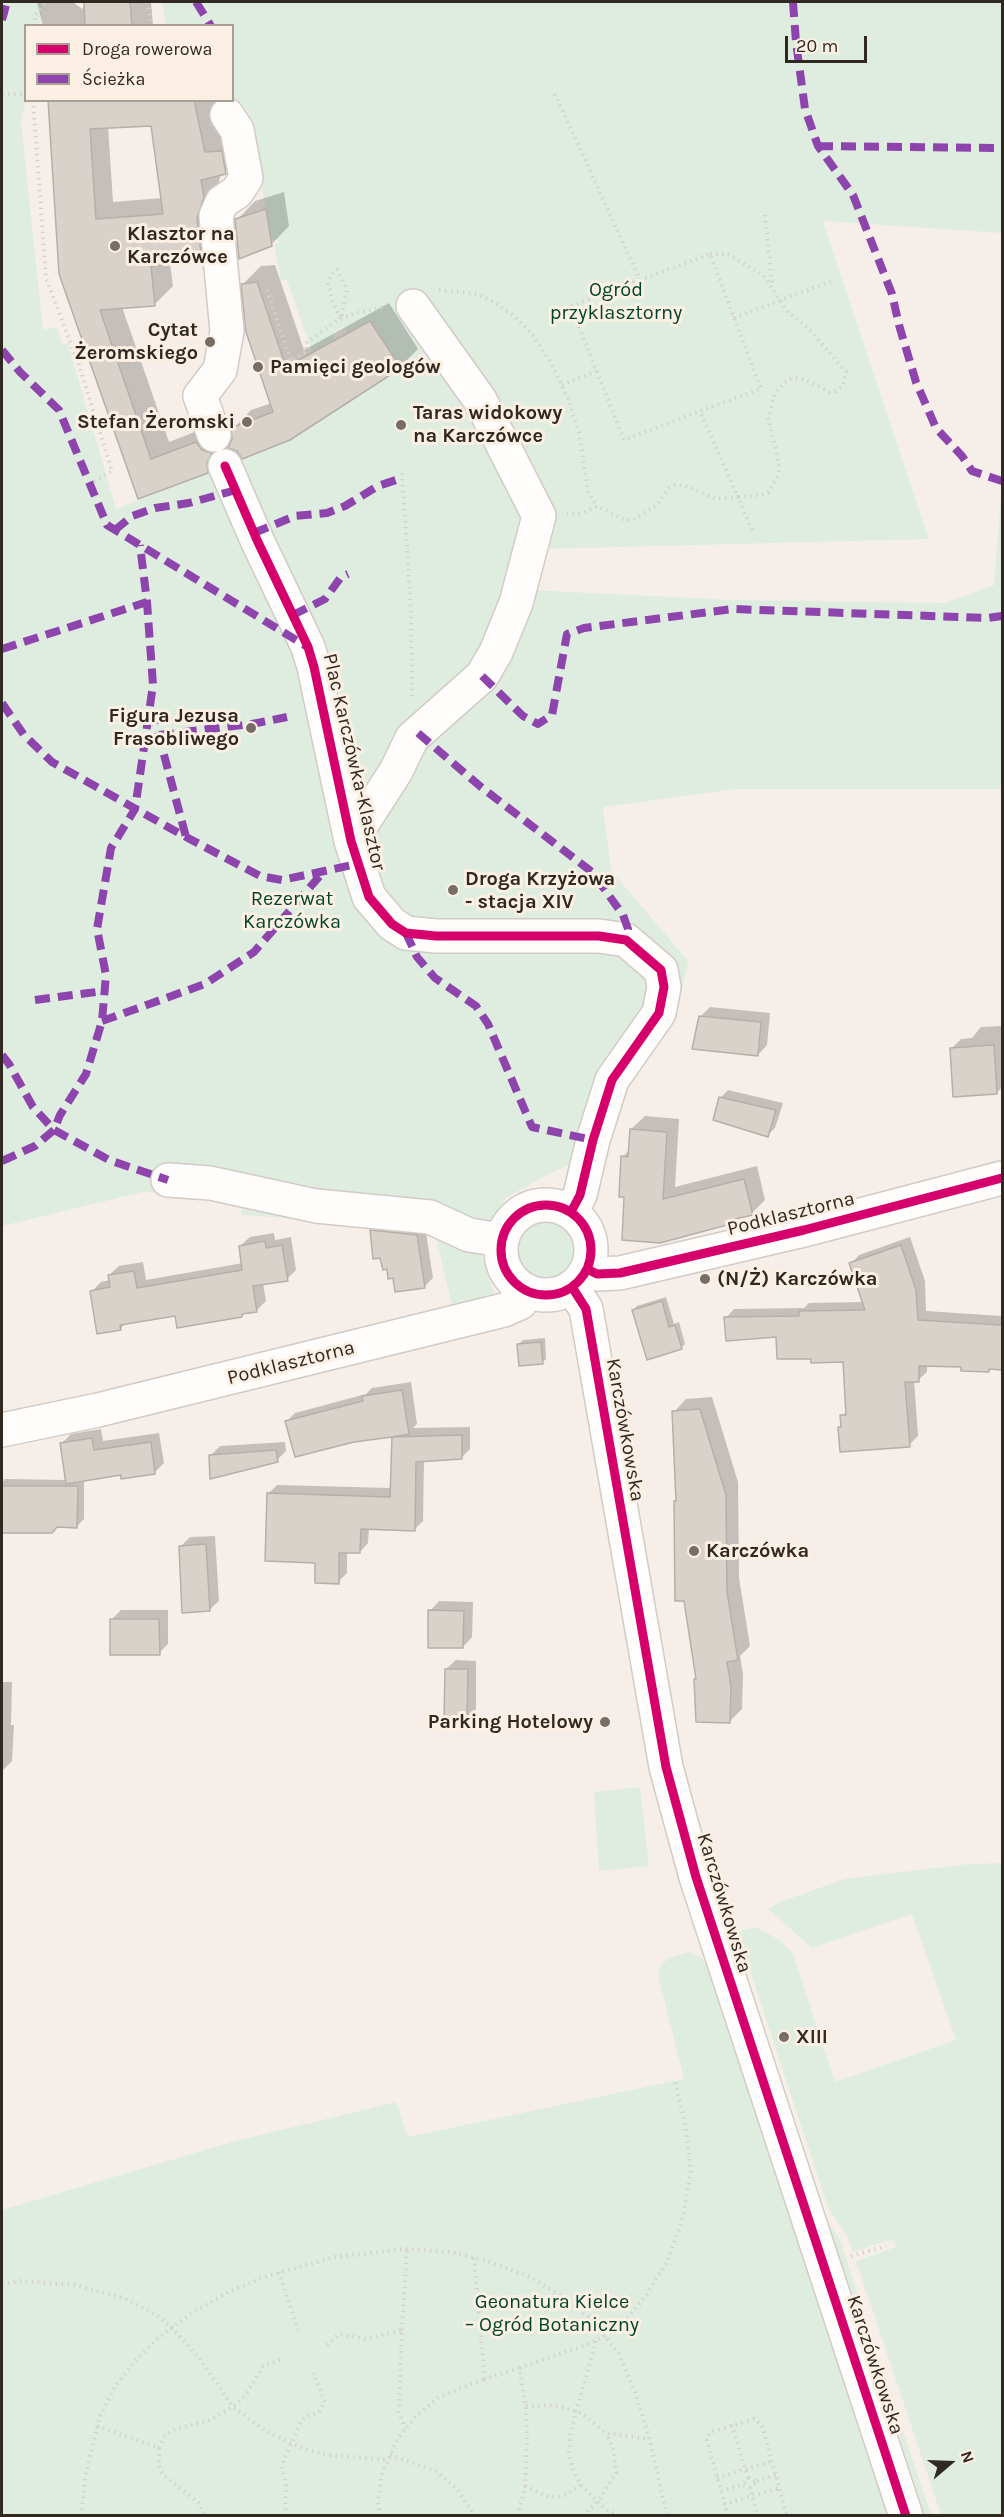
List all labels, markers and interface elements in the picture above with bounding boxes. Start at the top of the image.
legend [24,24,234,102]
scale bar [788,24,870,62]
text: 20 m [796,35,838,57]
text: Droga rowerowa [82,38,213,60]
text: Ścieżka [82,68,145,90]
place label: Klasztor na Karczówce [127,222,235,269]
marker: Klasztor na Karczówce [108,239,122,253]
park label: Ogród przyklasztorny [550,278,682,325]
place label: Cytat Żeromskiego [74,318,198,365]
marker: Cytat Żeromskiego [203,335,217,349]
place label: Pamięci geologów [270,355,441,379]
marker: Pamięci geologów [251,360,265,374]
place label: Taras widokowy na Karczówce [413,401,562,448]
place label: Stefan Żeromski [77,410,235,434]
marker: Stefan Żeromski [240,415,254,429]
marker: Taras widokowy na Karczówce [394,418,408,432]
street label: Plac Karczówka-Klasztor [317,651,391,873]
place label: Figura Jezusa Frasobliwego [109,704,239,751]
marker: Figura Jezusa Frasobliwego [244,721,258,735]
place label: Droga Krzyżowa - stacja XIV [465,867,615,914]
marker: Droga Krzyżowa - stacja XIV [446,883,460,897]
park label: Rezerwat Karczówka [243,887,341,934]
street label: Podklasztorna [725,1187,857,1241]
place label: (N/Ż) Karczówka [717,1267,878,1291]
marker: (N/Ż) Karczówka [698,1272,712,1286]
street label: Podklasztorna [225,1336,357,1390]
street label: Karczówkowska [601,1356,649,1504]
place label: Karczówka [706,1539,809,1563]
marker: Karczówka [687,1544,701,1558]
place label: Parking Hotelowy [428,1710,593,1734]
marker: Parking Hotelowy [598,1715,612,1729]
street label: Karczówkowska [691,1830,757,1976]
place label: XIII [796,2025,828,2049]
marker: XIII [777,2030,791,2044]
park label: Geonatura Kielce – Ogród Botaniczny [465,2290,639,2337]
street label: Karczówkowska [841,2292,909,2438]
north arrow [920,2433,980,2493]
text: N [957,2448,978,2465]

